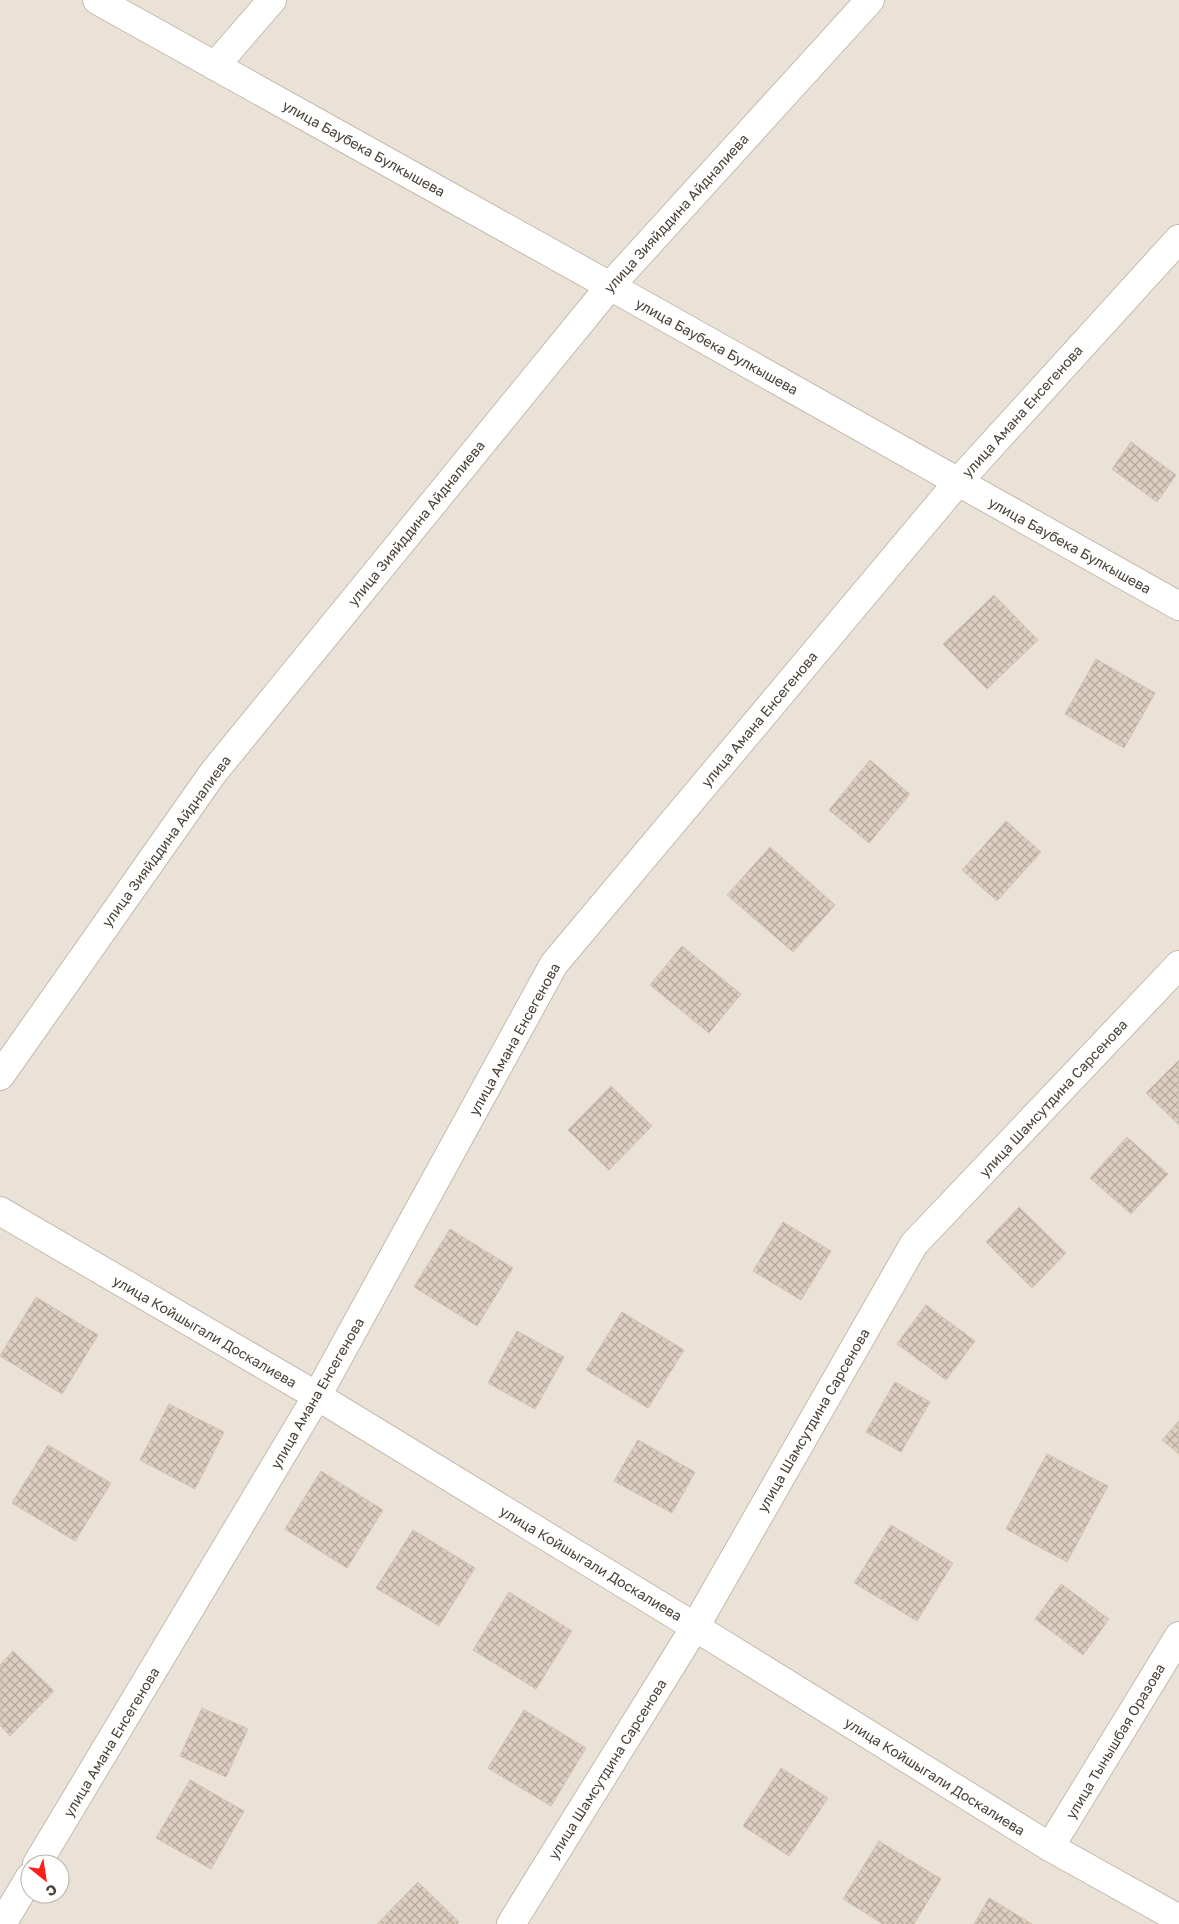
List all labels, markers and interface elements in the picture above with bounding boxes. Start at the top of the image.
street label: улица Баубека Булкышева [280,96,448,200]
street label: улица Зияйддина Айдналиева [600,130,752,296]
street label: улица Баубека Булкышева [633,294,801,398]
street label: улица Амана Енсегенова [958,341,1086,481]
street label: улица Зияйддина Айдналиева [344,437,488,609]
street label: улица Баубека Булкышева [986,493,1154,597]
street label: улица Амана Енсегенова [697,648,821,790]
street label: улица Зияйддина Айдналиева [98,752,234,930]
street label: улица Амана Енсегенова [465,960,563,1118]
street label: улица Шамсутдина Сарсенова [975,1016,1131,1180]
street label: улица Койшыгали Доскалиева [110,1271,300,1391]
street label: улица Амана Енсегенова [267,1314,367,1472]
street label: улица Шамсутдина Сарсенова [753,1325,873,1515]
street label: улица Койшыгали Доскалиева [497,1502,685,1624]
street label: улица Тынышбая Оразова [1062,1660,1168,1822]
street label: улица Амана Енсегенова [59,1664,163,1820]
street label: улица Шамсутдина Сарсенова [544,1676,670,1862]
street label: улица Койшыгали Доскалиева [842,1713,1028,1839]
north arrow [20,1854,70,1904]
text: С [43,1881,60,1901]

